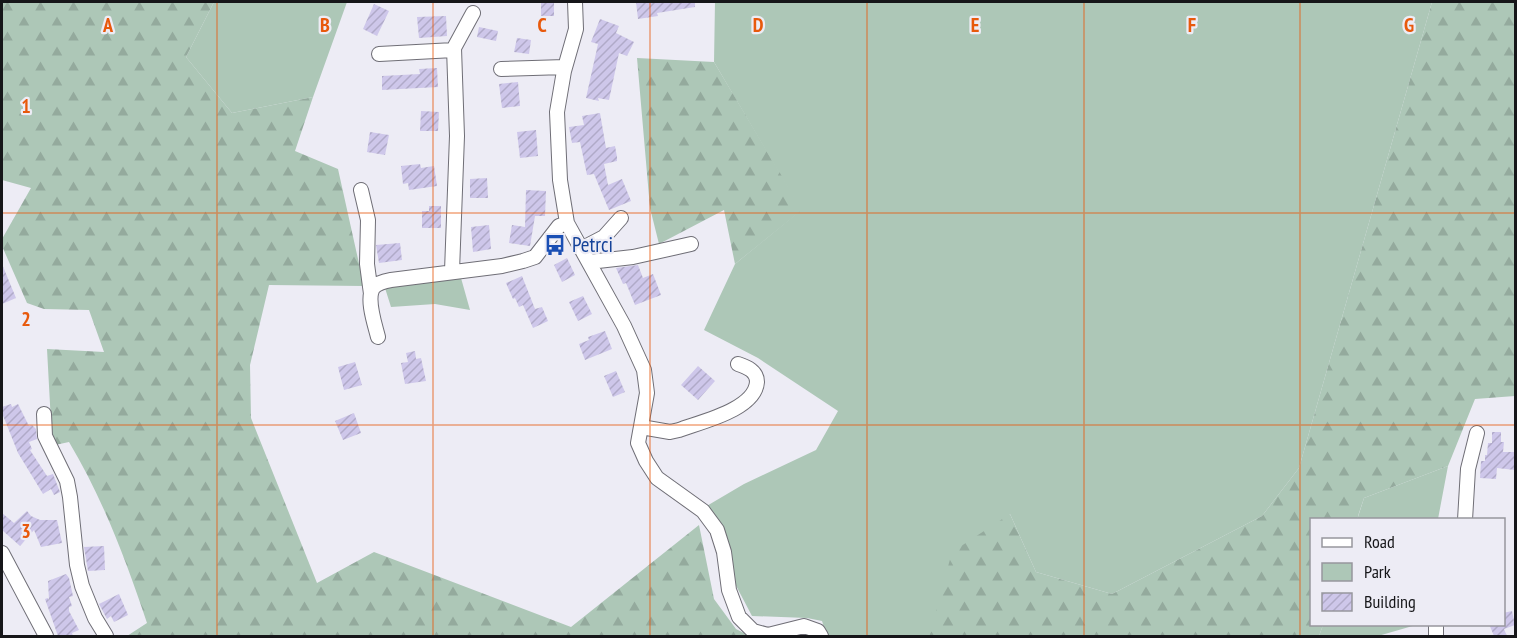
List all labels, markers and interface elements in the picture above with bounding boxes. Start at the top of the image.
text: A [102,12,114,38]
text: B [320,12,330,38]
text: C [537,12,547,38]
text: D [753,12,764,38]
text: E [971,12,979,38]
text: F [1188,12,1196,38]
text: G [1404,12,1414,38]
text: 1 [21,93,31,119]
place label: Petrci [572,231,613,258]
bus stop icon: Petrci [543,233,567,257]
text: 2 [21,306,31,332]
text: 3 [21,518,31,544]
legend [1310,518,1505,626]
text: Road [1364,530,1395,553]
text: Park [1364,560,1391,583]
text: Building [1364,590,1416,613]

